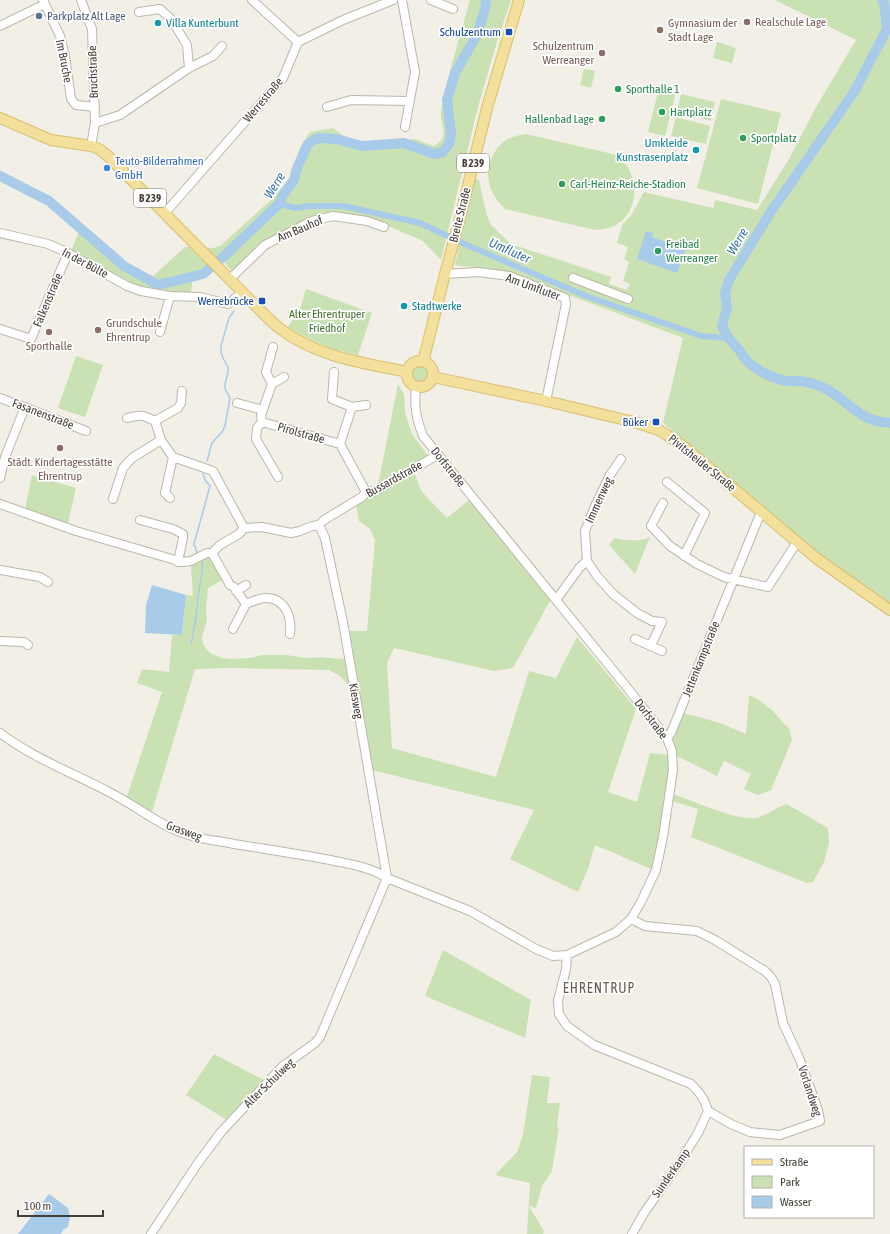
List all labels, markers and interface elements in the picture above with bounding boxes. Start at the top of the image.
place label: Parkplatz Alt Lage [47,9,126,23]
marker: Parkplatz Alt Lage [34,11,44,21]
place label: Realschule Lage [755,15,826,29]
place label: Villa Kunterbunt [166,16,239,30]
place label: Gymnasium der Stadt Lage [668,16,738,44]
marker: Realschule Lage [742,17,752,27]
marker: Villa Kunterbunt [153,18,163,28]
place label: Schulzentrum [440,25,501,39]
marker: Gymnasium der Stadt Lage [655,25,665,35]
marker: Schulzentrum [504,27,514,37]
street label: Im Bruche [53,38,75,84]
place label: Schulzentrum Werreanger [533,39,594,67]
street label: Bruchstraße [85,45,101,99]
marker: Schulzentrum Werreanger [597,48,607,58]
street label: Werrestraße [240,75,286,125]
place label: Sporthalle 1 [626,82,680,96]
marker: Sporthalle 1 [613,84,623,94]
place label: Hartplatz [670,105,712,119]
marker: Hartplatz [657,107,667,117]
place label: Hallenbad Lage [525,112,594,126]
marker: Hallenbad Lage [597,114,607,124]
place label: Sportplatz [751,131,797,145]
marker: Sportplatz [738,133,748,143]
place label: Umkleide Kunstrasenplatz [616,136,689,164]
marker: Umkleide Kunstrasenplatz [691,145,701,155]
place label: Teuto-Bilderrahmen GmbH [115,154,204,182]
road number: B 239 [457,154,489,172]
marker: Teuto-Bilderrahmen GmbH [102,163,112,173]
water label: Werre [261,169,288,201]
place label: Carl-Heinz-Reiche-Stadion [570,177,686,191]
marker: Carl-Heinz-Reiche-Stadion [557,179,567,189]
street label: Breite Straße [446,186,474,244]
road number: B 239 [134,189,166,207]
street label: Am Bauhof [275,213,325,245]
water label: Werre [724,225,751,257]
water label: Umfluter [487,235,534,267]
place label: Freibad Werreanger [666,237,718,265]
street label: In der Bülte [60,245,110,281]
marker: Freibad Werreanger [653,246,663,256]
street label: Falkenstraße [30,271,66,329]
street label: Am Umfluter [504,271,562,303]
place label: Werrebrücke [198,294,254,308]
marker: Werrebrücke [257,296,267,306]
place label: Stadtwerke [412,299,462,313]
marker: Stadtwerke [399,301,409,311]
park label: Alter Ehrentruper Friedhof [289,307,366,335]
place label: Grundschule Ehrentrup [106,316,162,344]
marker: Grundschule Ehrentrup [93,325,103,335]
marker: Sporthalle [44,327,54,337]
place label: Sporthalle [26,339,72,353]
street label: Fasanenstraße [10,396,76,432]
place label: Büker [622,415,648,429]
marker: Büker [651,417,661,427]
street label: Pirolstraße [276,420,326,446]
street label: Pivitsheider Straße [665,432,739,494]
marker: Städt. Kindertagesstätte Ehrentrup [55,443,65,453]
street label: Dorfstraße [428,444,468,490]
place label: Städt. Kindertagesstätte Ehrentrup [7,455,113,483]
street label: Bussardstraße [363,458,425,500]
street label: Immenweg [582,474,616,525]
street label: Jettenkampstraße [679,619,723,699]
street label: Kiesweg [346,682,366,721]
street label: Dorfstraße [631,696,671,742]
street label: Grasweg [164,818,205,844]
district label: EHRENTRUP [563,980,635,996]
street label: Alter Schulweg [241,1055,298,1111]
street label: Vorlandweg [795,1064,825,1119]
street label: Sunderkamp [649,1146,693,1200]
legend [744,1146,874,1218]
text: Straße [780,1155,808,1169]
text: Park [780,1175,801,1189]
scale bar [18,1192,103,1218]
text: Wasser [780,1195,812,1209]
text: 100 m [24,1199,51,1213]

